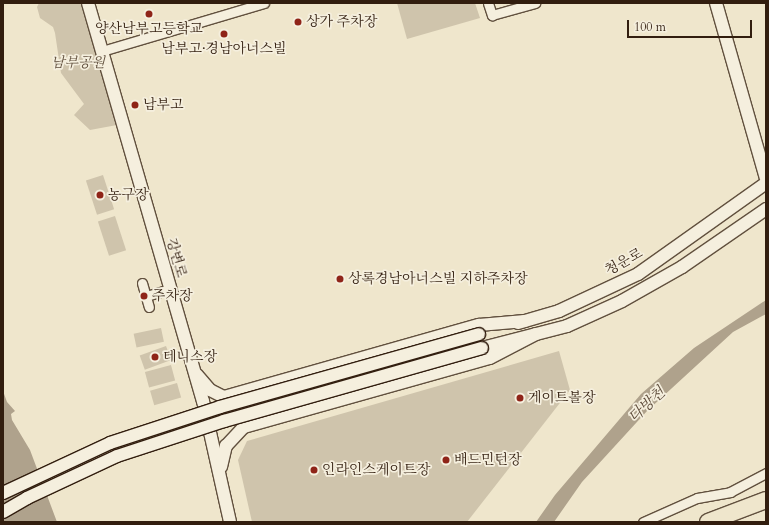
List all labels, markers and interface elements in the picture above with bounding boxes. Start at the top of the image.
marker: 양산남부고등학교 [144,9,154,19]
scale bar [629,12,754,38]
place label: 상가 주차장 [306,14,377,30]
marker: 상가 주차장 [293,17,303,27]
text: 100 m [634,19,666,35]
place label: 양산남부고등학교 [95,21,203,37]
marker: 남부고·경남아너스빌 [219,29,229,39]
place label: 남부고·경남아너스빌 [161,41,287,57]
park label: 남부공원 [51,55,105,71]
place label: 남부고 [143,97,184,113]
marker: 남부고 [130,100,140,110]
place label: 농구장 [108,187,149,203]
marker: 농구장 [95,190,105,200]
street label: 강변로 [162,236,190,280]
street label: 청운로 [602,245,646,279]
place label: 상록경남아너스빌 지하주차장 [348,271,528,287]
marker: 상록경남아너스빌 지하주차장 [335,274,345,284]
place label: 주차장 [152,288,193,304]
marker: 주차장 [139,291,149,301]
place label: 테니스장 [163,349,217,365]
marker: 테니스장 [150,352,160,362]
water label: 다방천 [625,384,669,426]
place label: 게이트볼장 [528,390,596,406]
marker: 게이트볼장 [515,393,525,403]
place label: 배드민턴장 [454,452,522,468]
marker: 배드민턴장 [441,455,451,465]
place label: 인라인스케이트장 [322,462,430,478]
marker: 인라인스케이트장 [309,465,319,475]

